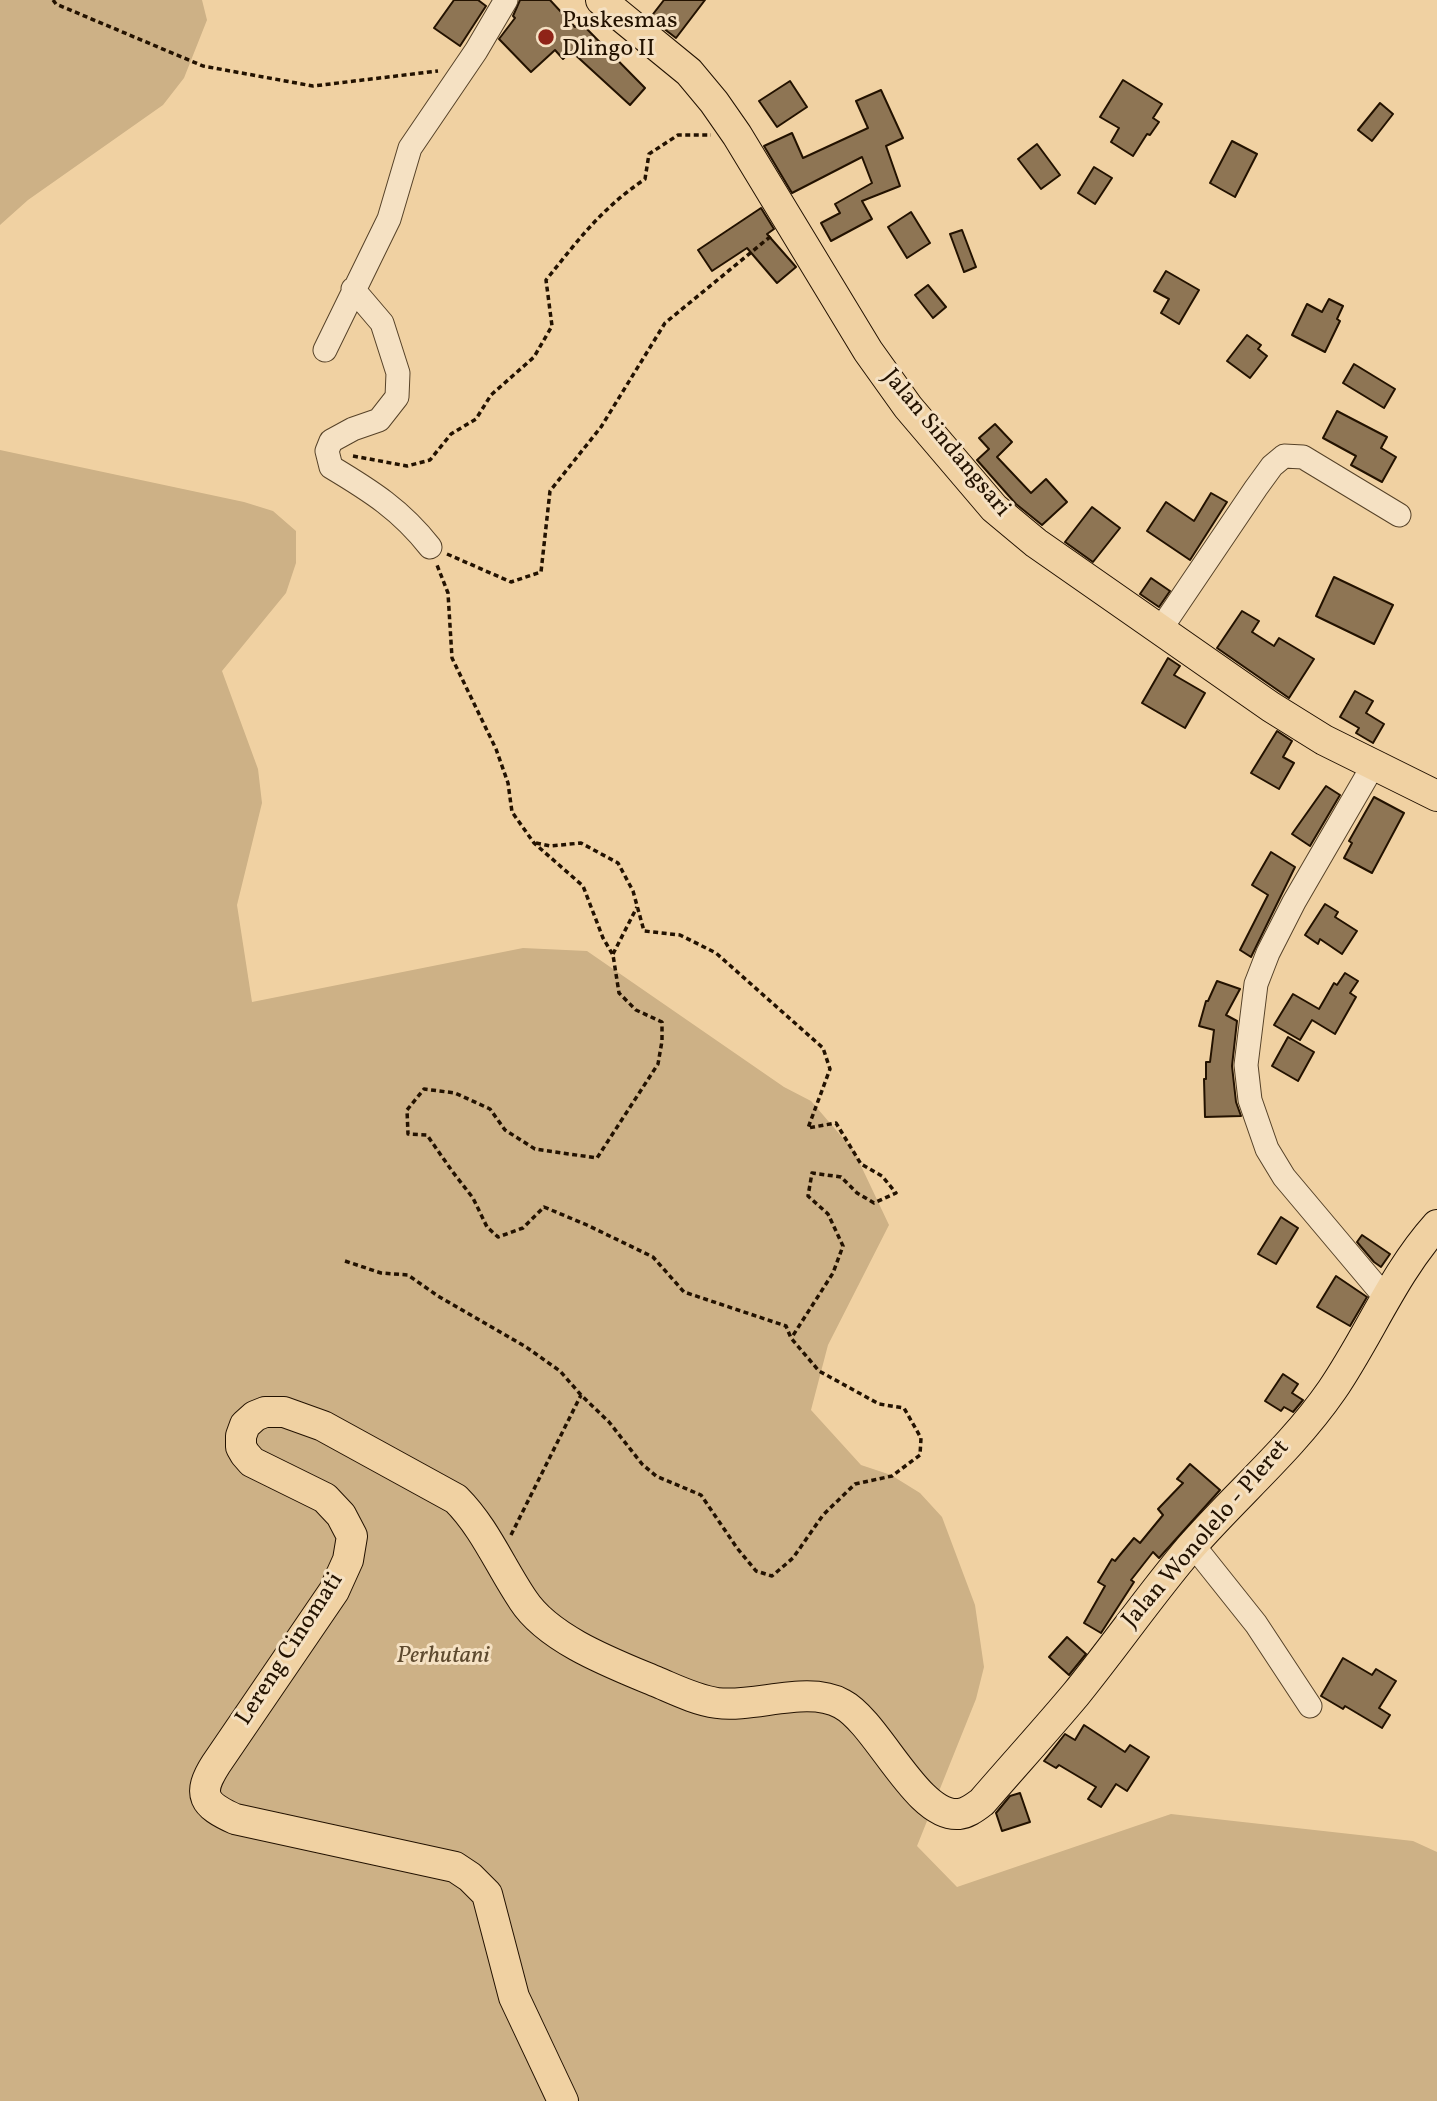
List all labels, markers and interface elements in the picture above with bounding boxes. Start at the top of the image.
place label: Puskesmas Dlingo II [562,9,678,65]
marker: Puskesmas Dlingo II [536,27,556,47]
street label: Jalan Sindangsari [875,364,1015,524]
street label: Jalan Wonolelo - Pleret [1117,1435,1297,1635]
street label: Lereng Cinomati [231,1568,351,1732]
park label: Perhutani [397,1644,489,1672]

